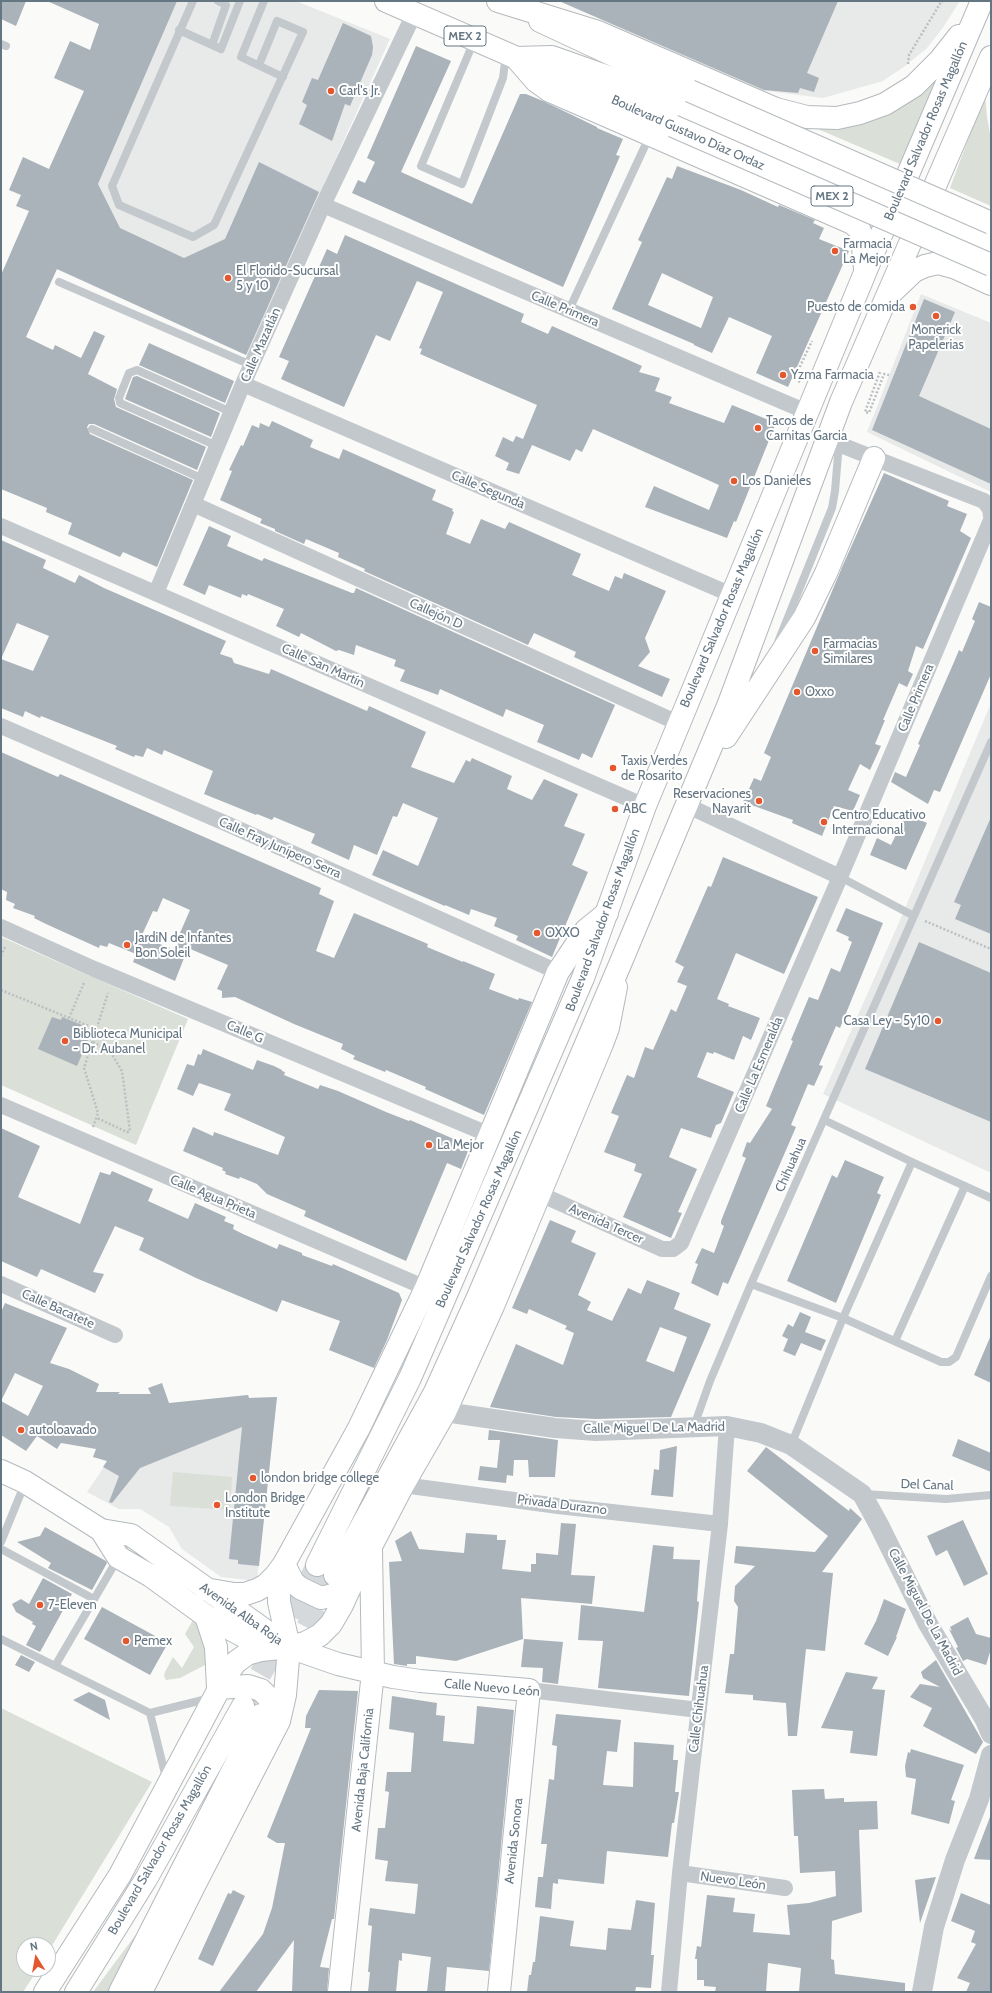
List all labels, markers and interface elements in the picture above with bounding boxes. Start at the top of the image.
road number: MEX 2 [444,26,486,46]
street label: Boulevard Salvador Rosas Magallón [881,39,971,223]
place label: Carl's Jr. [339,83,380,99]
marker: Carl's Jr. [326,86,336,96]
street label: Boulevard Gustavo Díaz Ordaz [609,92,767,174]
road number: MEX 2 [811,186,853,206]
place label: Farmacia La Mejor [843,236,892,267]
marker: Farmacia La Mejor [830,246,840,256]
place label: El Florido-Sucursal 5 y 10 [236,263,339,294]
marker: El Florido-Sucursal 5 y 10 [223,273,233,283]
street label: Calle Primera [529,288,601,330]
place label: Puesto de comida [807,299,905,315]
marker: Puesto de comida [908,302,918,312]
street label: Calle Mazatlán [238,305,284,385]
marker: Monerick Papelerias [931,311,941,321]
place label: Monerick Papelerias [908,322,964,353]
place label: Yzma Farmacia [791,367,874,383]
marker: Yzma Farmacia [778,370,788,380]
place label: Tacos de Carnitas Garcia [766,413,847,444]
marker: Tacos de Carnitas Garcia [753,423,763,433]
street label: Calle Segunda [449,468,527,512]
place label: Los Danieles [742,473,811,489]
marker: Los Danieles [729,476,739,486]
street label: Boulevard Salvador Rosas Magallón [677,526,767,710]
street label: Callejón D [407,595,465,633]
place label: Farmacias Similares [823,636,877,667]
street label: Calle San Martín [279,641,367,691]
marker: Farmacias Similares [810,646,820,656]
street label: Calle Primera [895,662,937,734]
place label: Oxxo [805,684,834,700]
marker: Oxxo [792,687,802,697]
place label: Taxis Verdes de Rosarito [621,753,688,784]
marker: Taxis Verdes de Rosarito [608,763,618,773]
place label: Reservaciones Nayarit [673,786,751,817]
marker: Reservaciones Nayarit [754,796,764,806]
place label: ABC [623,801,647,817]
marker: ABC [610,804,620,814]
place label: Centro Educativo Internacional [832,807,926,838]
street label: Calle Fray Junípero Serra [216,814,344,882]
marker: Centro Educativo Internacional [819,817,829,827]
street label: Boulevard Salvador Rosas Magallón [563,827,643,1013]
place label: OXXO [545,925,580,941]
marker: OXXO [532,928,542,938]
place label: JardiN de Infantes Bon Soleil [135,930,231,961]
marker: JardiN de Infantes Bon Soleil [122,940,132,950]
place label: Casa Ley - 5y10 [843,1013,930,1029]
street label: Calle La Esmeralda [732,1015,786,1115]
marker: Casa Ley - 5y10 [933,1016,943,1026]
street label: Calle G [224,1017,266,1047]
place label: Biblioteca Municipal - Dr. Aubanel [73,1026,182,1057]
marker: Biblioteca Municipal - Dr. Aubanel [60,1036,70,1046]
street label: Boulevard Salvador Rosas Magallón [433,1128,525,1310]
street label: Chihuahua [772,1135,810,1195]
place label: La Mejor [437,1137,484,1153]
marker: La Mejor [424,1140,434,1150]
street label: Calle Agua Prieta [168,1172,258,1222]
street label: Avenida Tercer [566,1201,646,1247]
street label: Calle Bacatete [19,1286,97,1332]
street label: Calle Miguel De La Madrid [583,1419,725,1437]
place label: autoloavado [29,1422,97,1438]
marker: autoloavado [16,1425,26,1435]
place label: london bridge college [261,1470,379,1486]
marker: london bridge college [248,1473,258,1483]
street label: Del Canal [900,1476,954,1494]
place label: London Bridge Institute [225,1490,305,1521]
street label: Privada Durazno [516,1492,608,1518]
marker: London Bridge Institute [212,1500,222,1510]
street label: Calle Miguel De La Madrid [885,1546,965,1678]
street label: Avenida Alba Roja [196,1580,286,1648]
place label: 7-Eleven [48,1597,97,1613]
marker: 7-Eleven [35,1600,45,1610]
place label: Pemex [134,1633,172,1649]
marker: Pemex [121,1636,131,1646]
street label: Calle Chihuahua [686,1664,712,1754]
street label: Calle Nuevo León [443,1676,541,1700]
street label: Avenida Baja California [349,1707,377,1833]
street label: Boulevard Salvador Rosas Magallón [105,1762,215,1938]
street label: Avenida Sonora [502,1797,526,1885]
street label: Nuevo León [699,1869,767,1893]
north arrow [16,1937,56,1977]
text: N [29,1939,39,1954]

